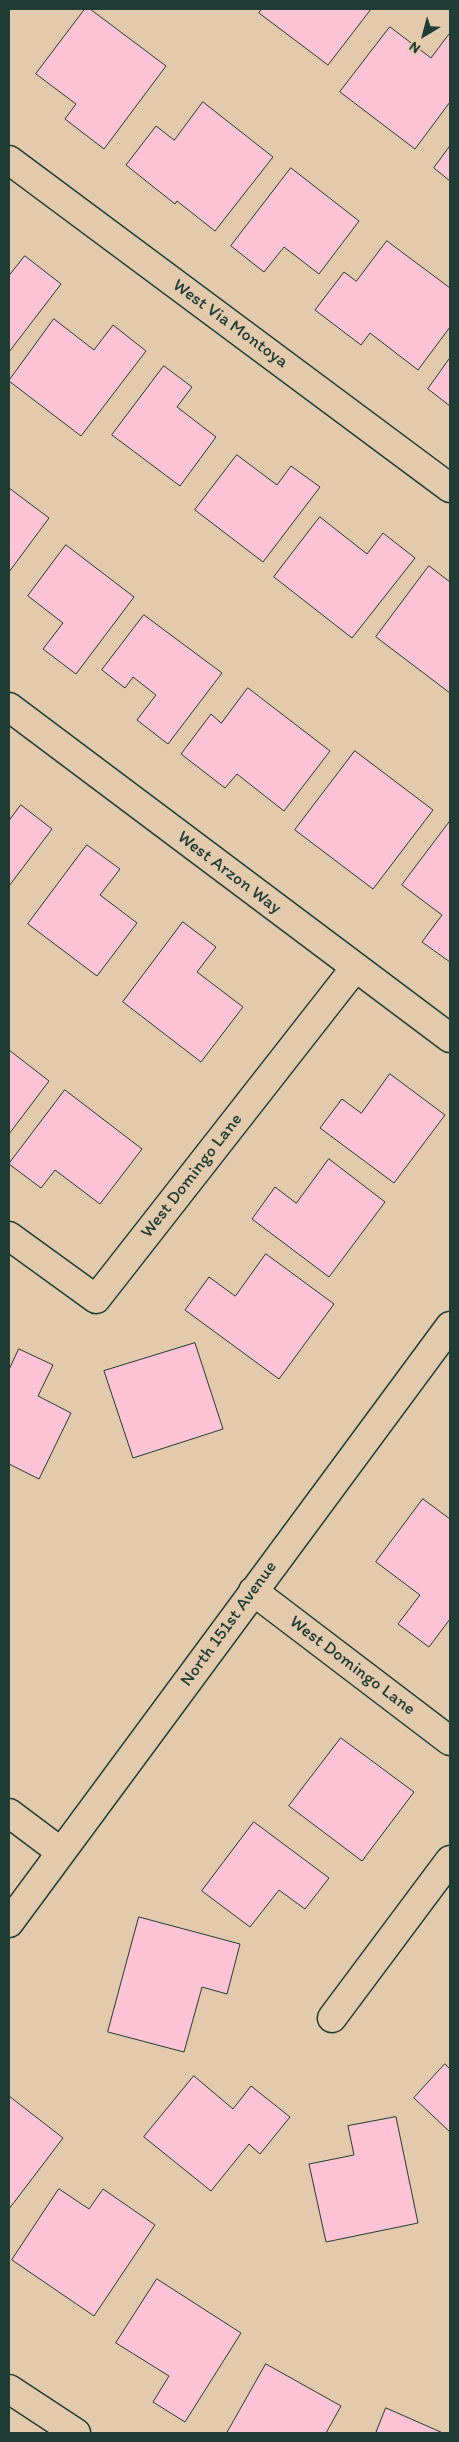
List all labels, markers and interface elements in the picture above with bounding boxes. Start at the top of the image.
north arrow [399,10,449,60]
text: N [406,38,424,57]
street label: West Via Montoya [168,275,292,373]
street label: West Arzon Way [173,827,285,919]
street label: West Domingo Lane [137,1109,247,1243]
street label: North 151st Avenue [176,1557,282,1691]
street label: West Domingo Lane [285,1612,419,1720]

